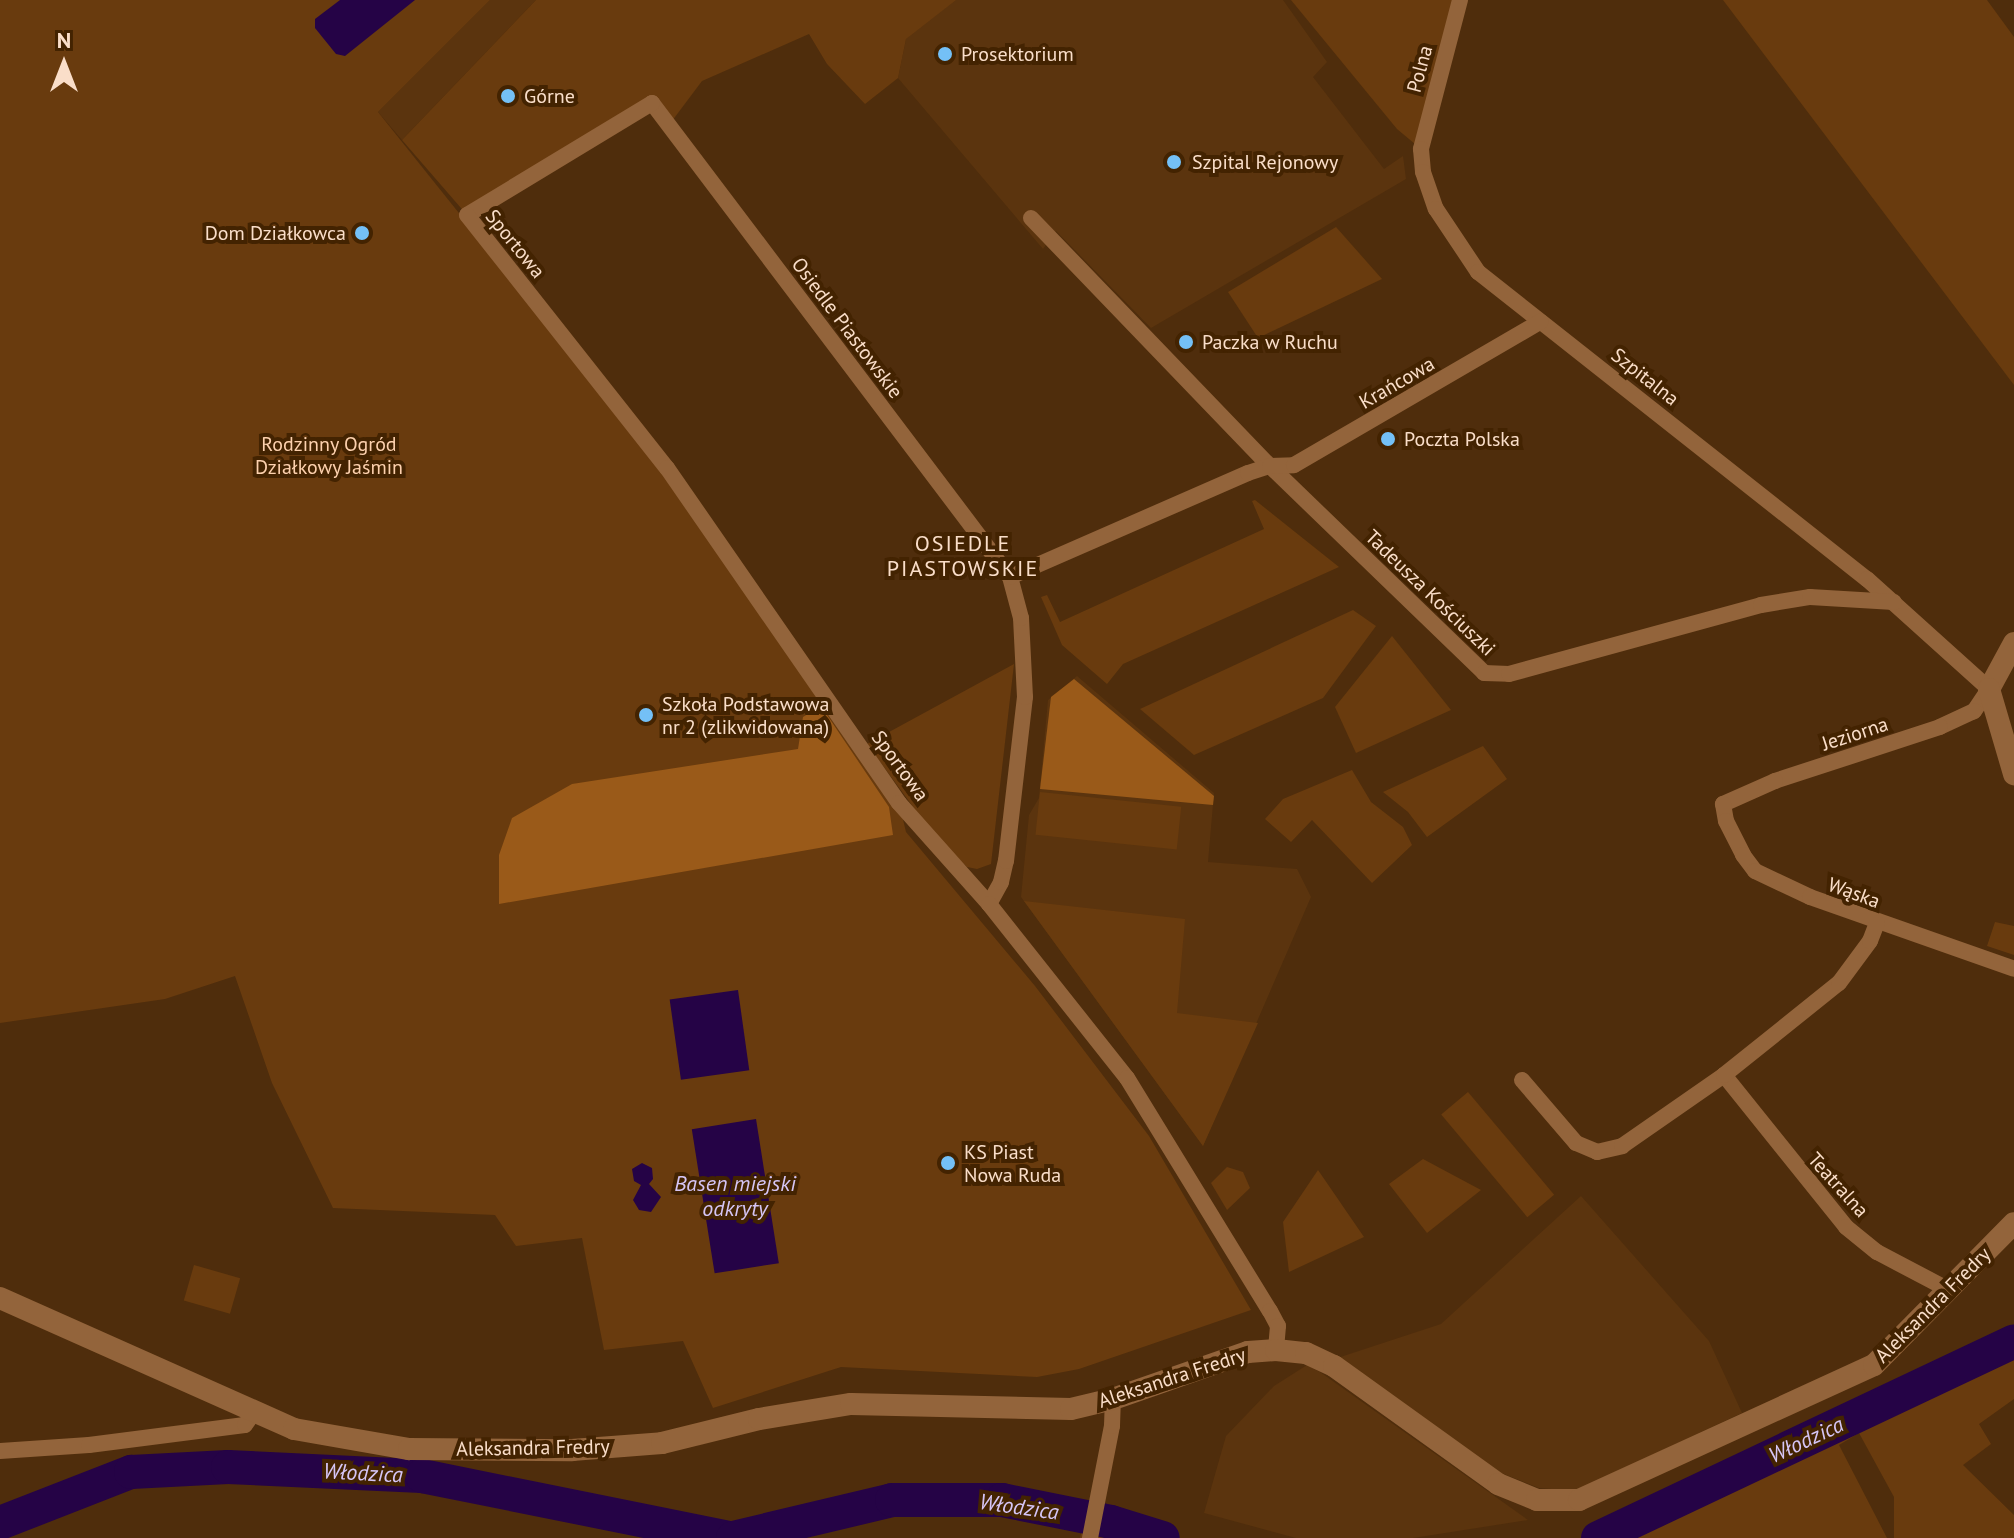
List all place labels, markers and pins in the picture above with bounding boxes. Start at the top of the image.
place label: Prosektorium [961,42,1074,66]
marker: Prosektorium [936,45,954,63]
place label: Górne [524,84,575,108]
marker: Górne [499,87,517,105]
place label: Szpital Rejonowy [1192,150,1338,174]
marker: Szpital Rejonowy [1163,151,1185,173]
place label: Dom Działkowca [205,221,346,245]
marker: Dom Działkowca [353,224,371,242]
place label: Paczka w Ruchu [1202,330,1338,354]
marker: Paczka w Ruchu [1177,333,1195,351]
place label: Poczta Polska [1404,427,1520,451]
marker: Poczta Polska [1379,430,1397,448]
place label: Szkoła Podstawowa nr 2 (zlikwidowana) [662,692,829,739]
marker: Szkoła Podstawowa nr 2 (zlikwidowana) [637,706,655,724]
place label: KS Piast Nowa Ruda [964,1140,1061,1187]
marker: KS Piast Nowa Ruda [939,1154,957,1172]

